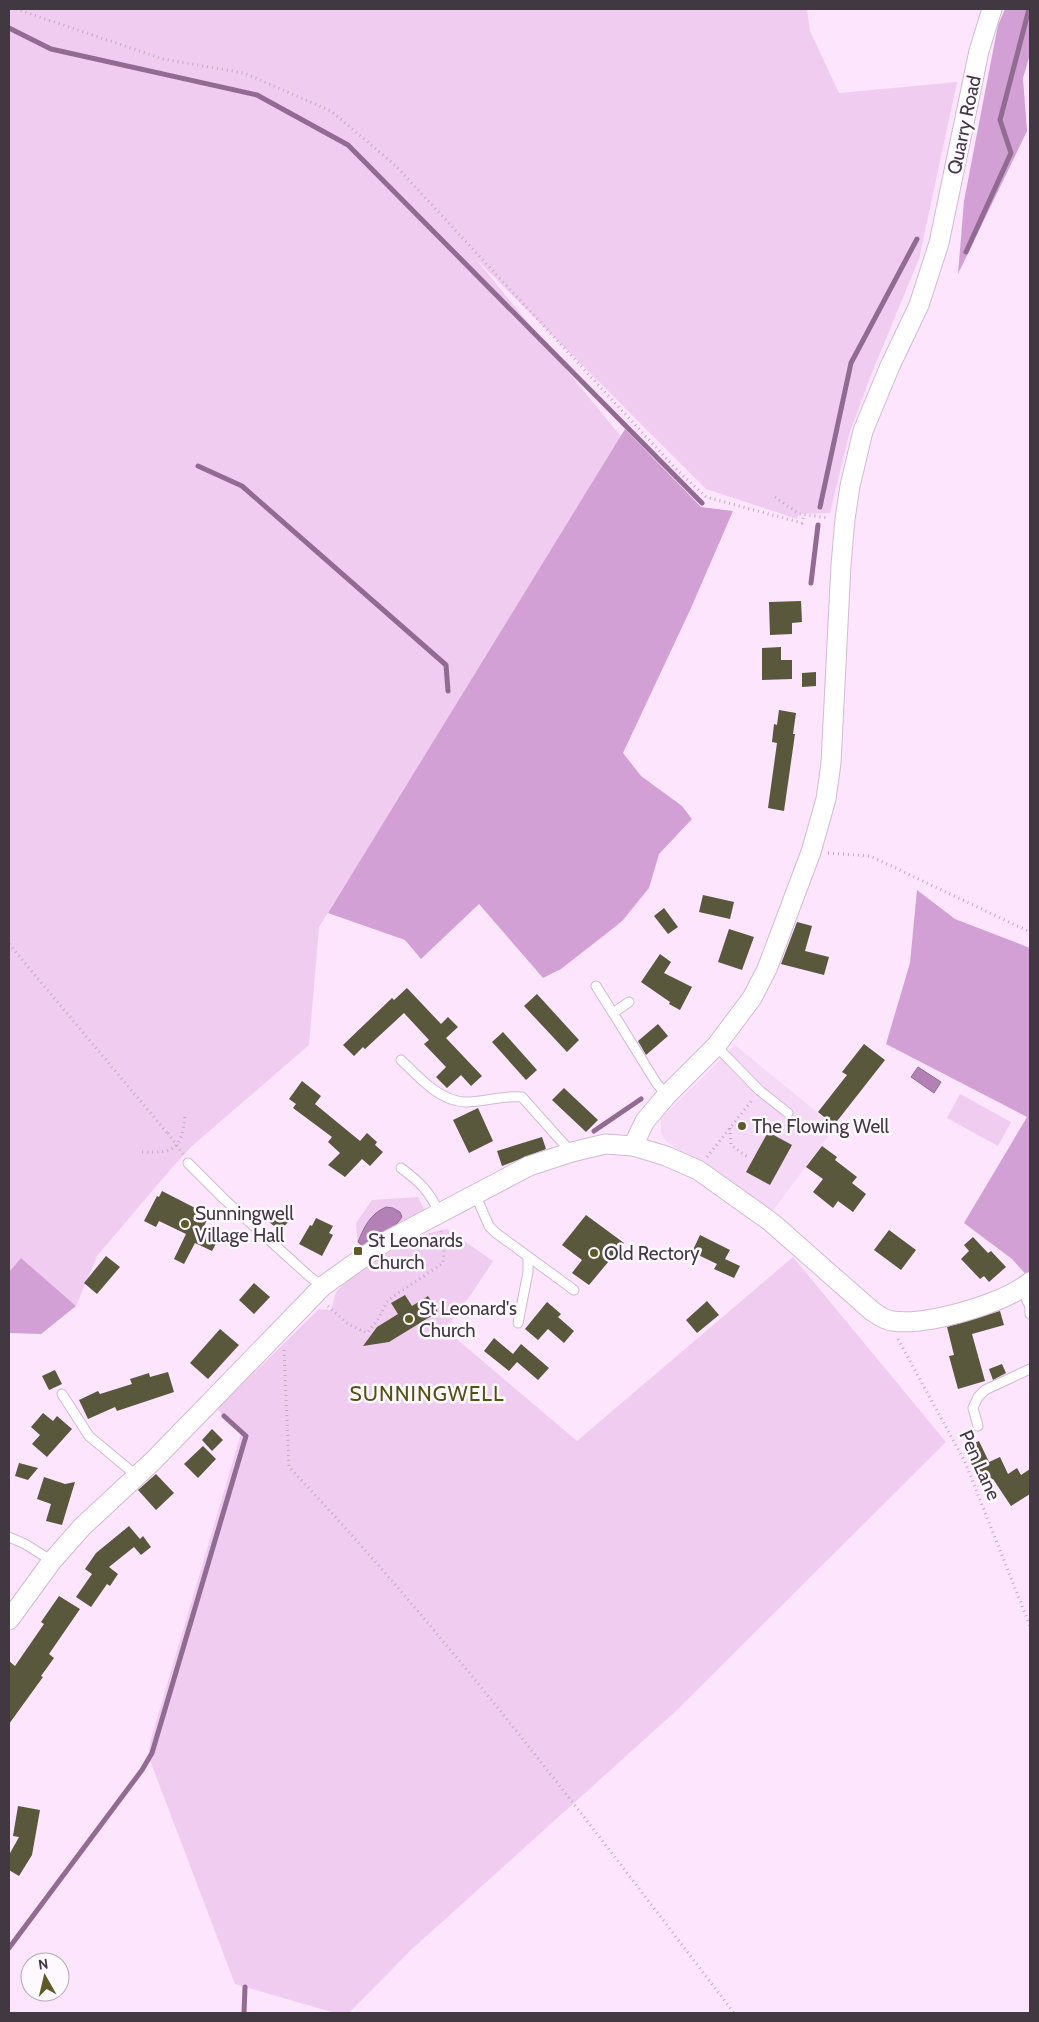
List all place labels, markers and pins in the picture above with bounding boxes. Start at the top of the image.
place label: The Flowing Well [752,1115,890,1138]
marker: The Flowing Well [736,1120,748,1132]
place label: Sunningwell Village Hall [195,1202,294,1247]
marker: Sunningwell Village Hall [179,1218,191,1230]
place label: St Leonards Church [368,1229,463,1274]
place label: Old Rectory [604,1242,700,1265]
marker: St Leonards Church [352,1245,364,1257]
marker: Old Rectory [588,1247,600,1259]
place label: St Leonard's Church [419,1297,517,1342]
marker: St Leonard's Church [403,1313,415,1325]

